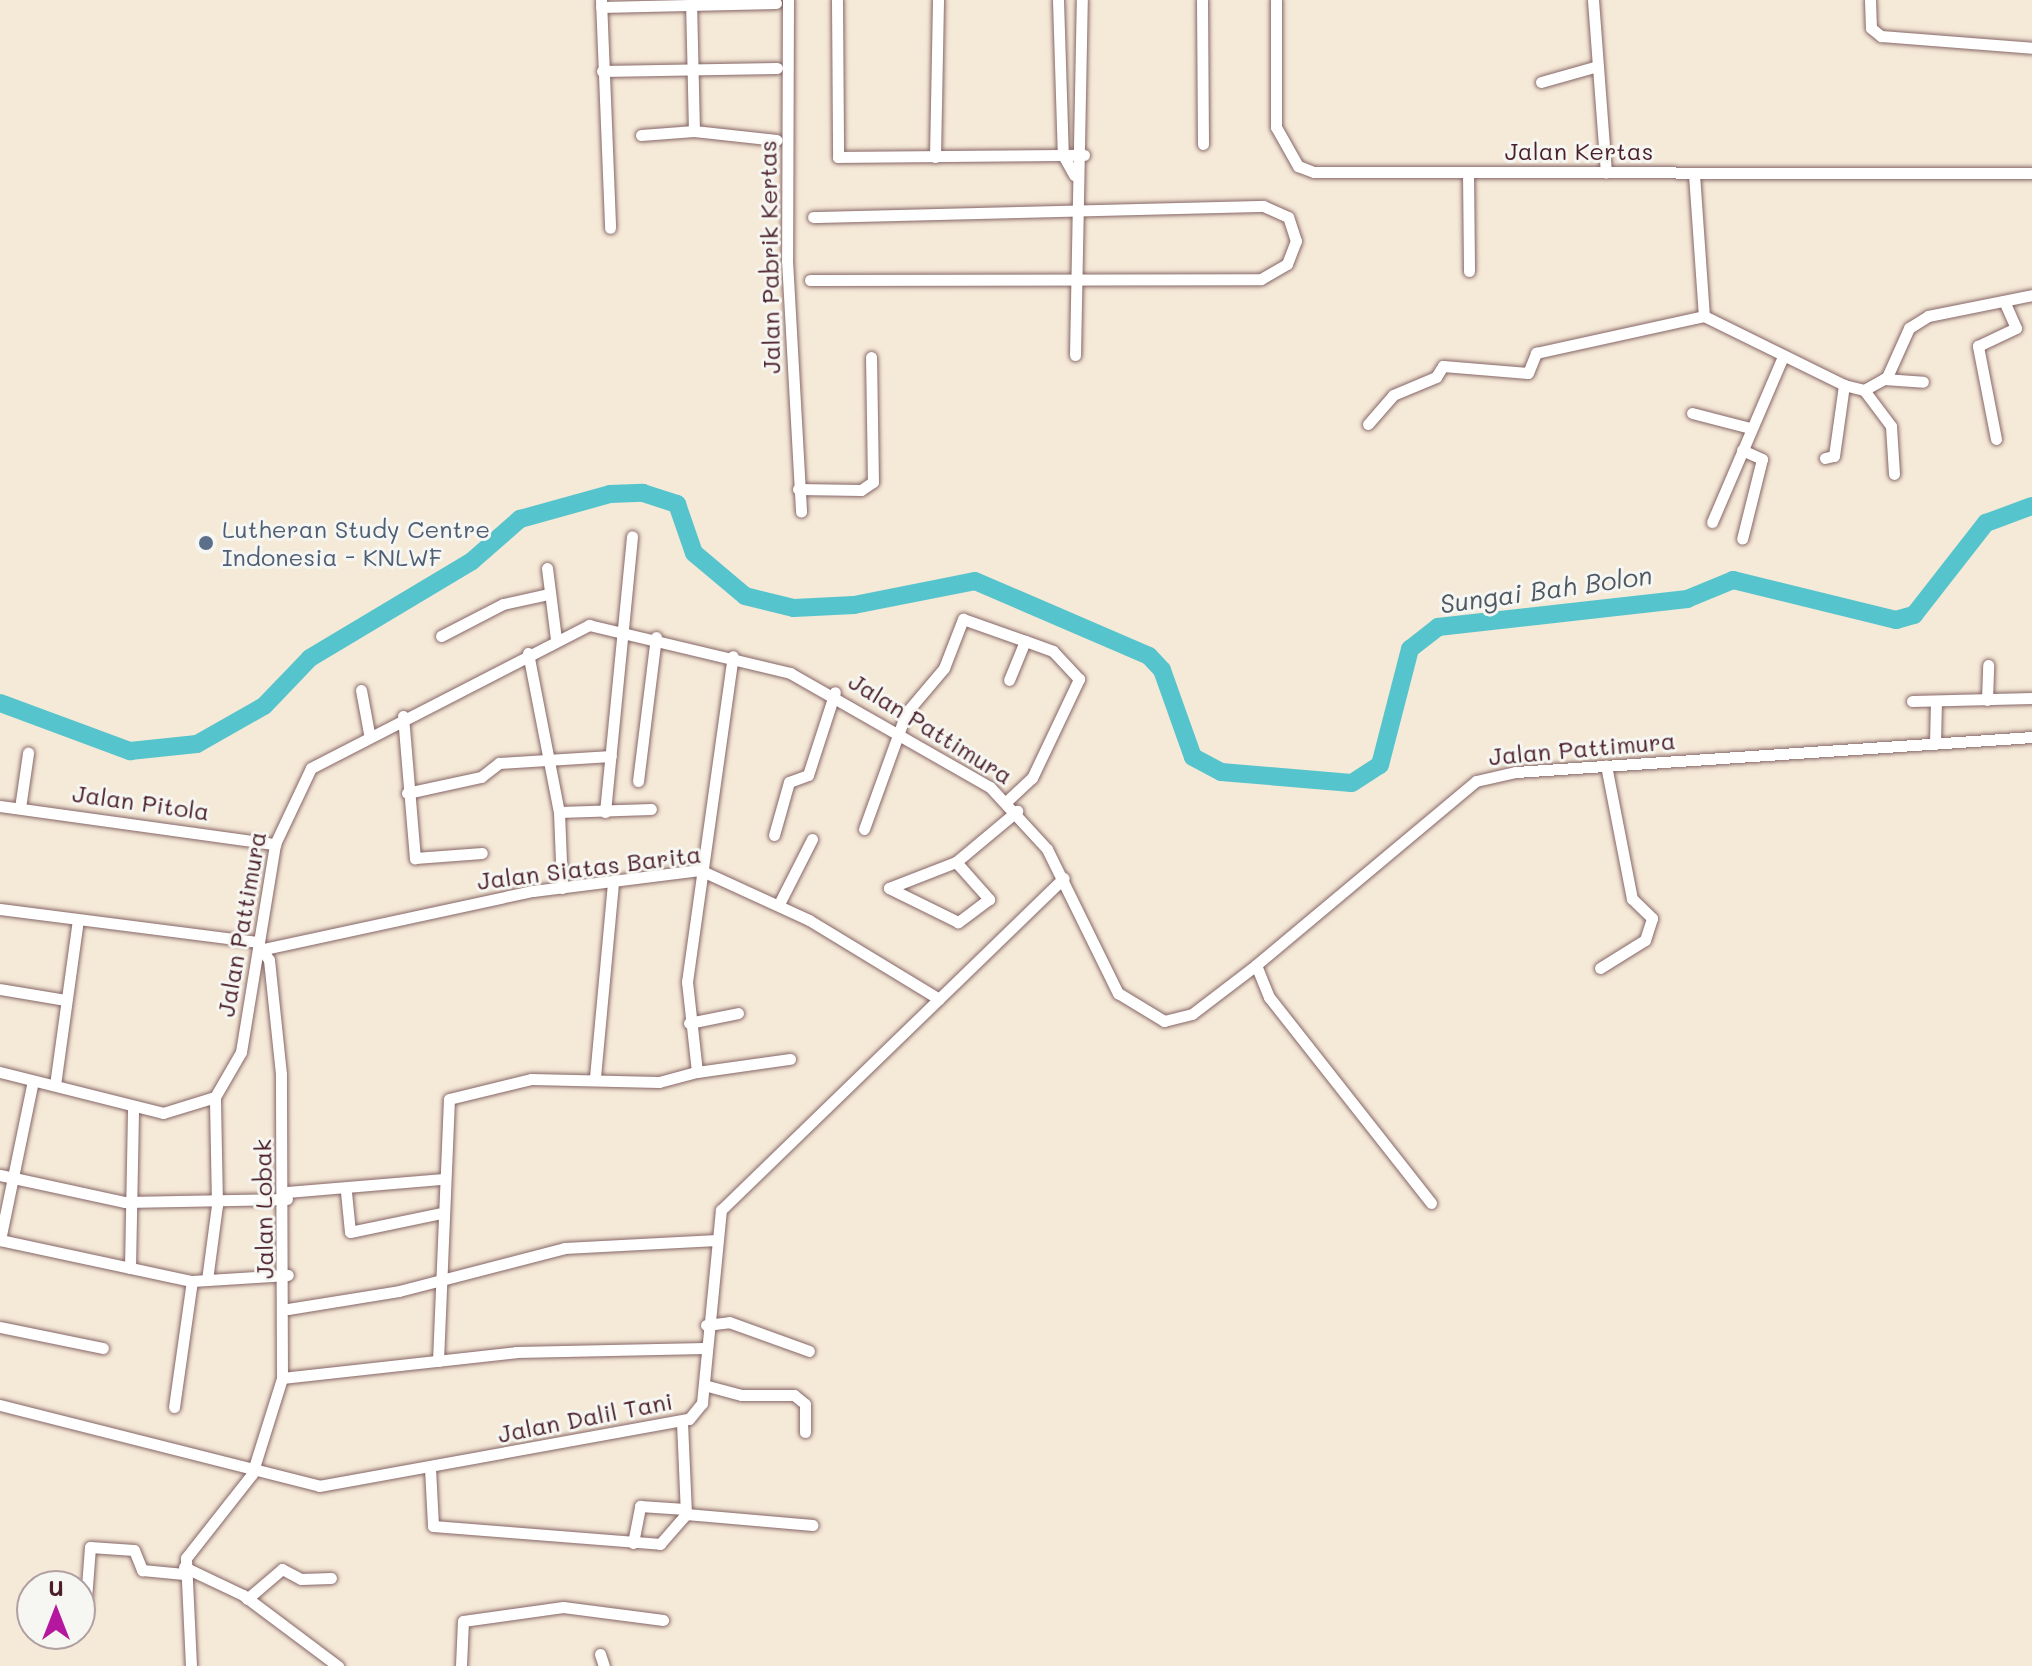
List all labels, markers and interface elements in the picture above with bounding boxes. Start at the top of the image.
street label: Jalan Kertas [1505,137,1653,165]
street label: Jalan Pabrik Kertas [753,140,785,374]
place label: Lutheran Study Centre Indonesia - KNLWF [222,515,490,571]
marker: Lutheran Study Centre Indonesia - KNLWF [197,534,215,552]
water label: Sungai Bah Bolon [1438,560,1654,620]
street label: Jalan Pattimura [844,666,1018,790]
street label: Jalan Pattimura [1487,725,1677,771]
street label: Jalan Pitola [71,778,211,826]
street label: Jalan Pattimura [211,829,271,1019]
street label: Jalan Siatas Barita [475,839,703,895]
street label: Jalan Lobak [247,1139,279,1279]
street label: Jalan Dalil Tani [495,1386,675,1448]
north arrow [16,1570,96,1650]
text: U [48,1573,64,1602]

